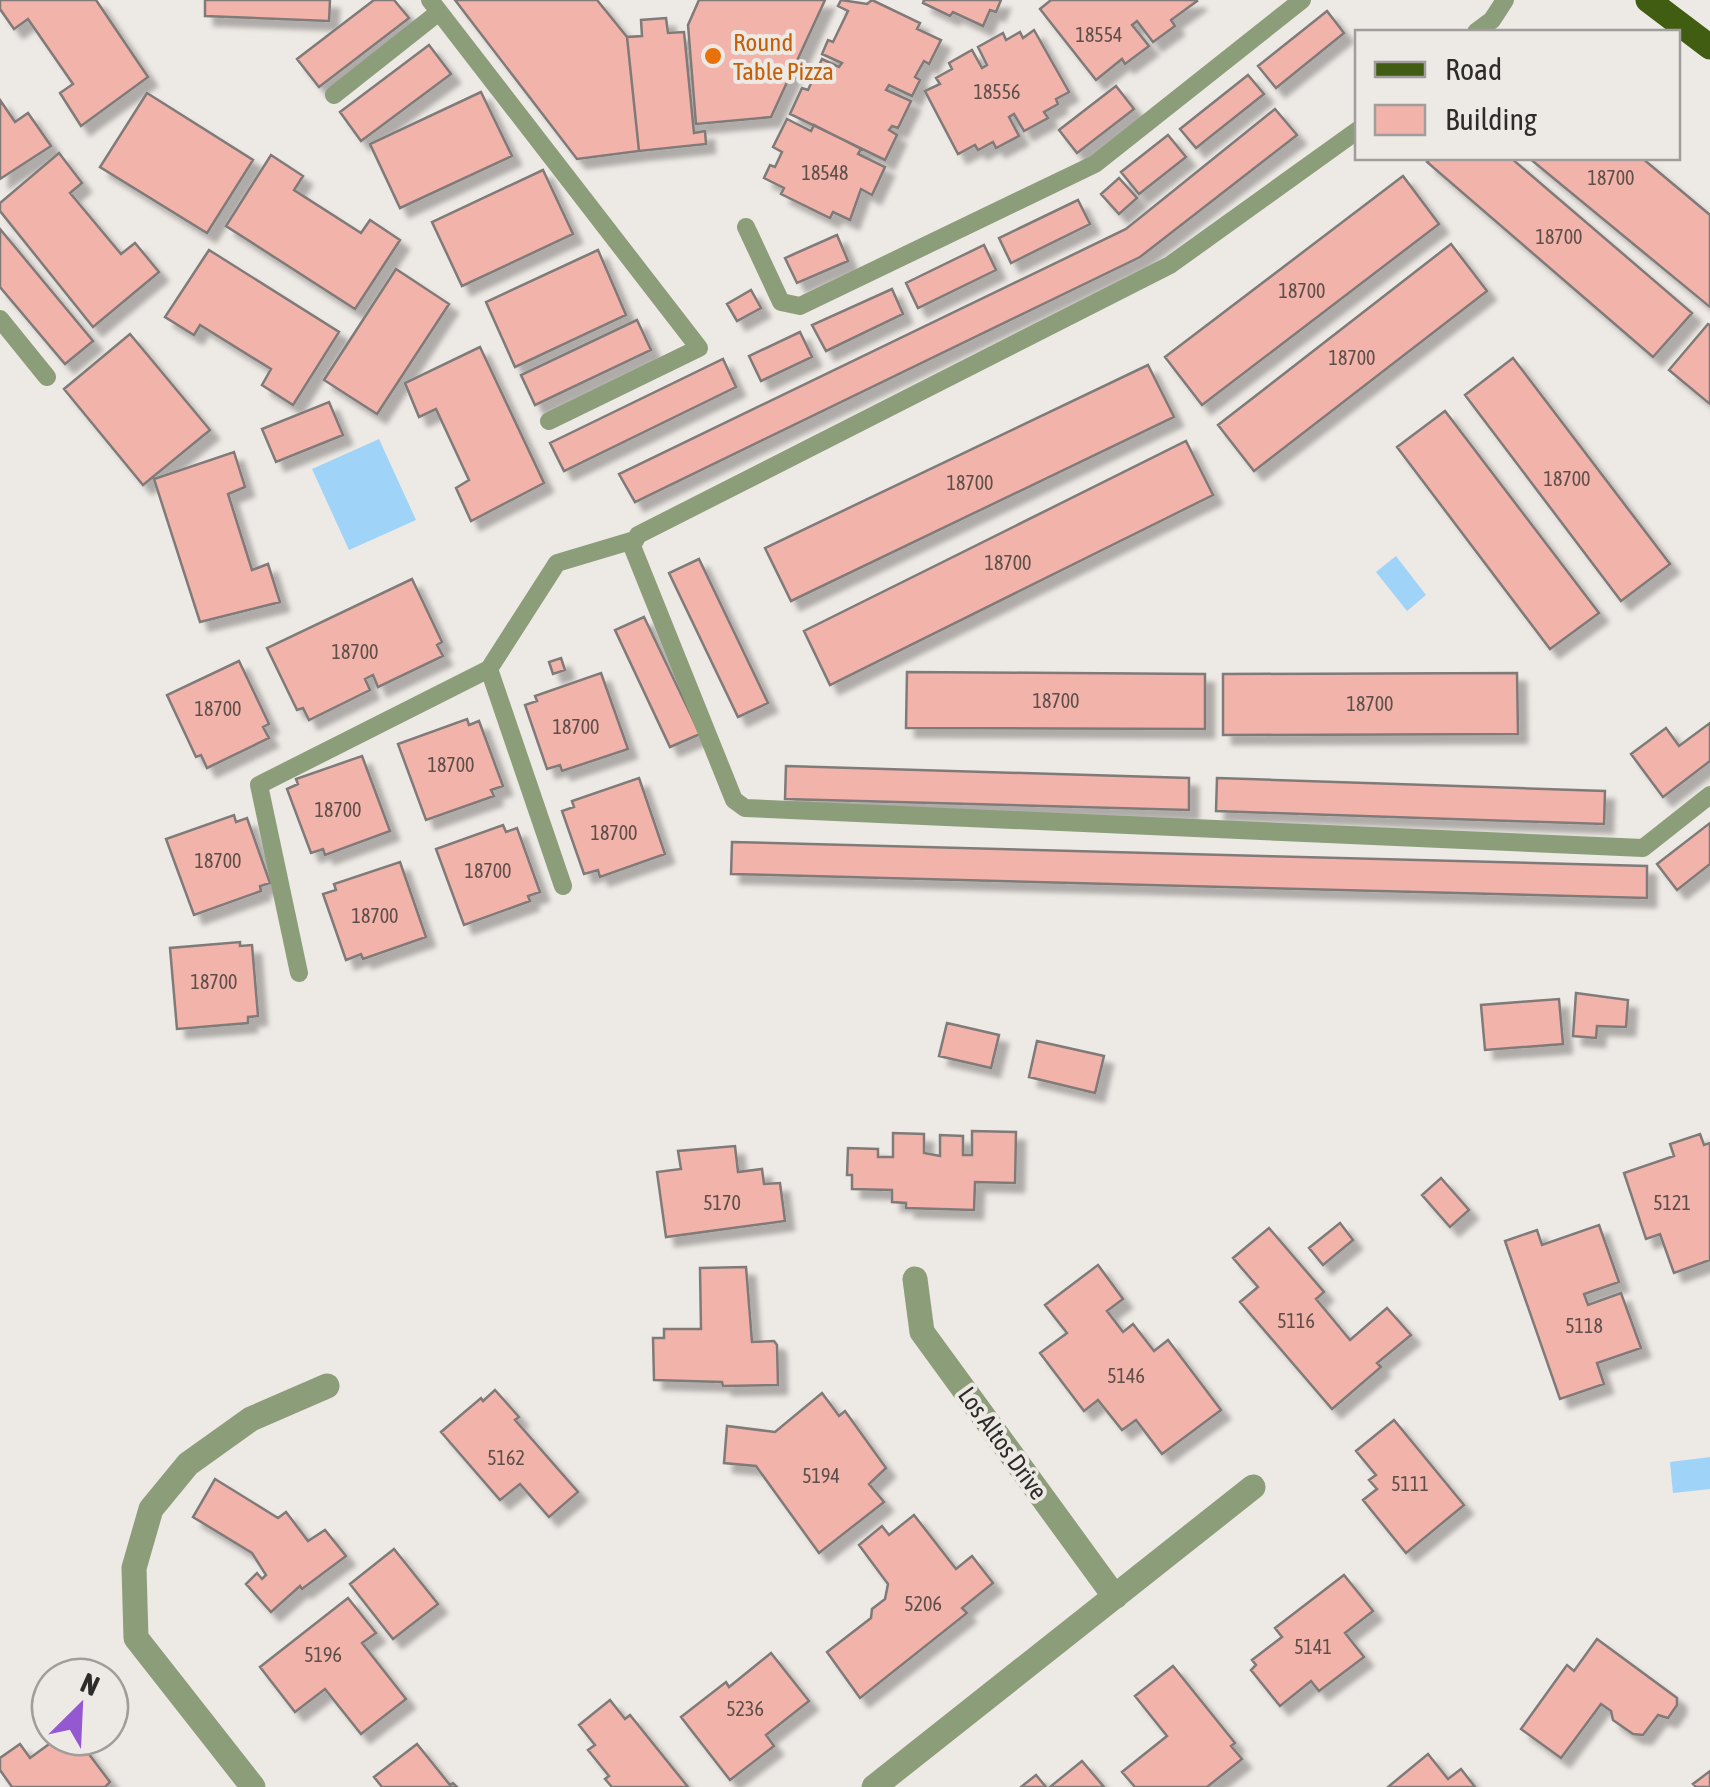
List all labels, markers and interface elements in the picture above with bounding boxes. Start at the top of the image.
house number: 18554 [1076,23,1123,46]
place label: Round Table Pizza [733,28,834,85]
legend [1355,30,1680,160]
marker: Round Table Pizza [702,45,724,67]
text: Road [1445,52,1502,86]
house number: 18556 [974,80,1021,103]
text: Building [1445,102,1537,136]
house number: 18548 [802,161,849,184]
house number: 18700 [1588,166,1635,189]
house number: 18700 [1536,225,1583,248]
house number: 18700 [1279,279,1326,302]
house number: 18700 [1329,346,1376,369]
house number: 18700 [1544,467,1591,490]
house number: 18700 [947,471,994,494]
house number: 18700 [985,551,1032,574]
house number: 18700 [332,640,379,663]
house number: 18700 [1033,689,1080,712]
house number: 18700 [1347,692,1394,715]
house number: 18700 [195,697,242,720]
house number: 18700 [553,715,600,738]
house number: 18700 [428,753,475,776]
house number: 18700 [315,798,362,821]
house number: 18700 [591,821,638,844]
house number: 18700 [195,849,242,872]
house number: 18700 [465,859,512,882]
house number: 18700 [352,904,399,927]
house number: 18700 [191,970,238,993]
house number: 5170 [703,1191,741,1214]
house number: 5121 [1653,1191,1691,1214]
house number: 5116 [1277,1309,1315,1332]
house number: 5118 [1565,1314,1603,1337]
house number: 5146 [1107,1364,1145,1387]
street label: Los Altos Drive [953,1381,1053,1505]
house number: 5162 [487,1446,525,1469]
house number: 5194 [802,1464,840,1487]
house number: 5111 [1391,1472,1429,1495]
house number: 5206 [904,1592,942,1615]
house number: 5141 [1294,1635,1332,1658]
house number: 5196 [304,1643,342,1666]
north arrow [30,1657,130,1757]
text: N [76,1666,104,1702]
house number: 5236 [726,1697,764,1720]

